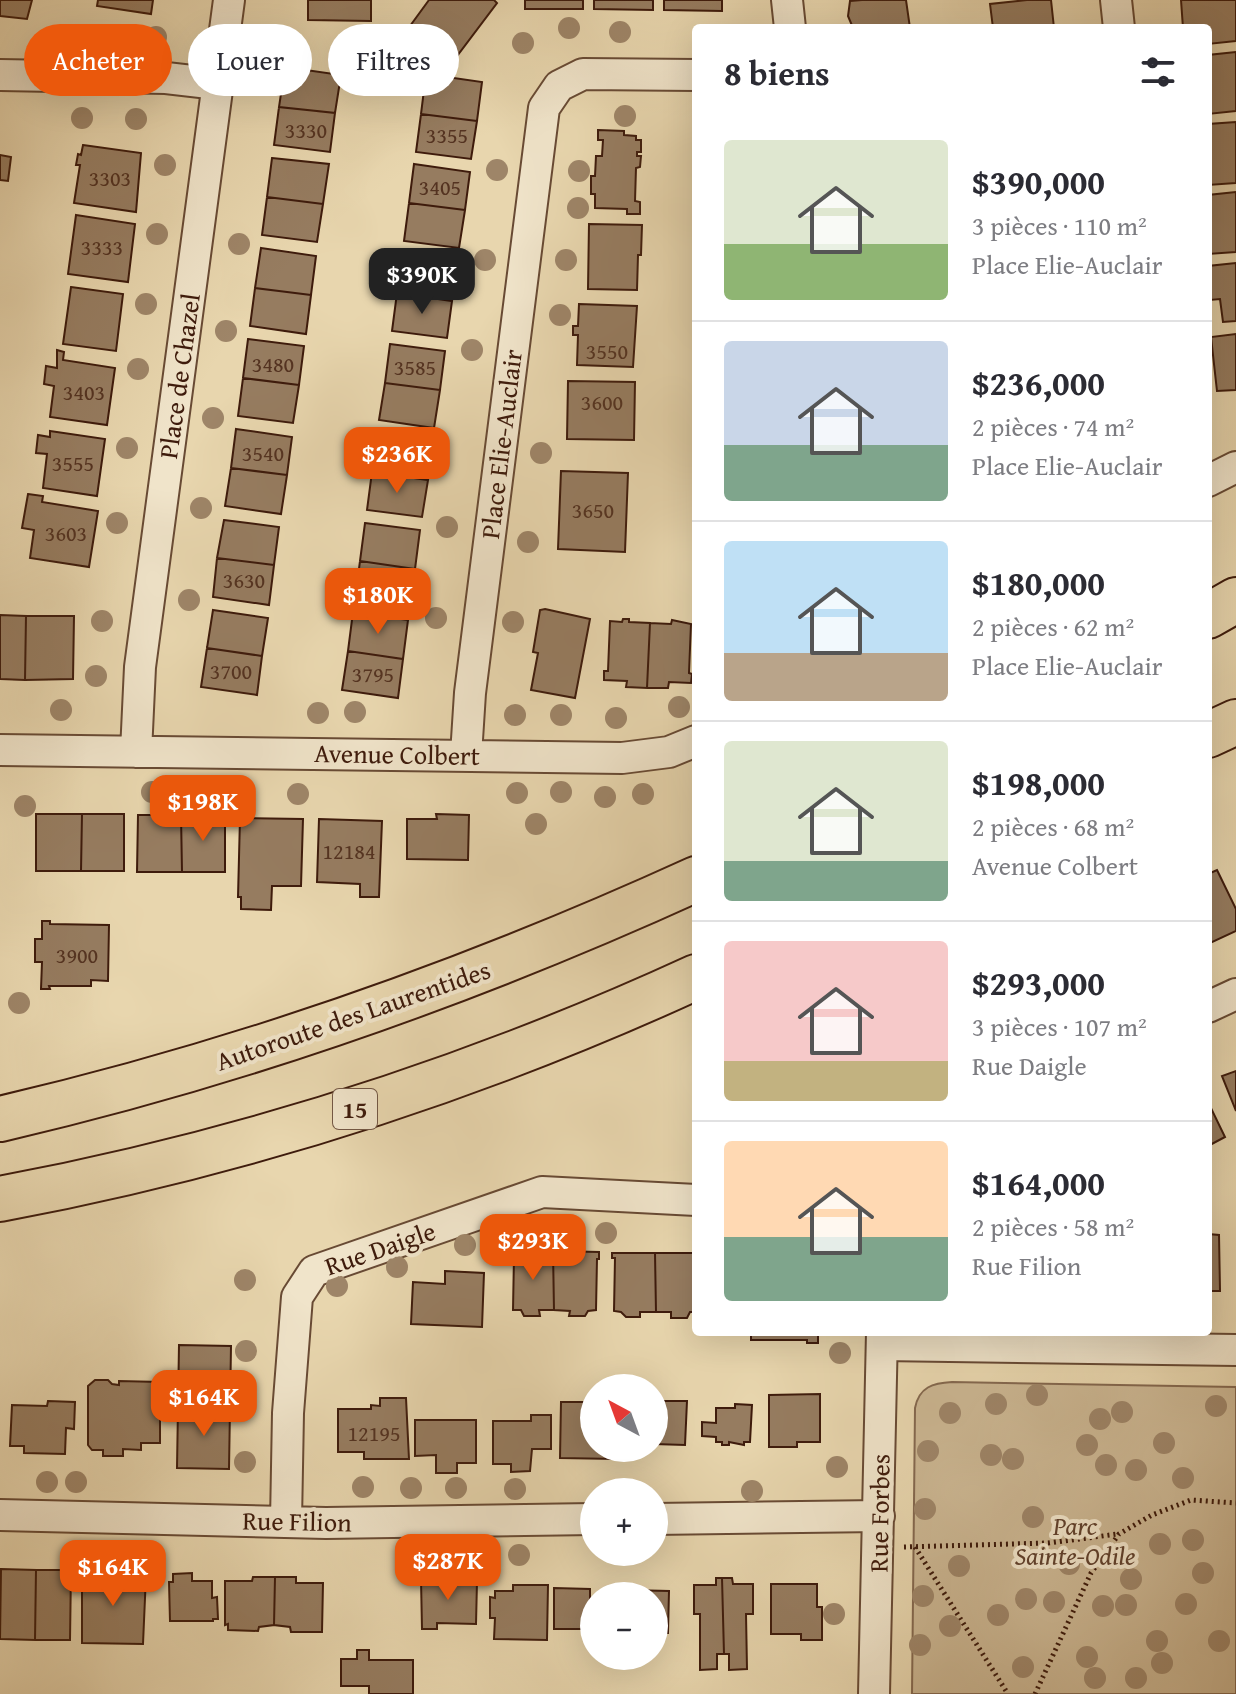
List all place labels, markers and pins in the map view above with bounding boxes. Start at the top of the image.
pin: $390K [366,248,478,316]
pin: $236K [341,427,453,495]
pin: $180K [322,568,434,636]
pin: $198K [147,775,259,843]
pin: $293K [477,1214,589,1282]
pin: $164K [148,1370,260,1438]
pin: $287K [392,1534,504,1602]
pin: $164K [57,1540,169,1608]

